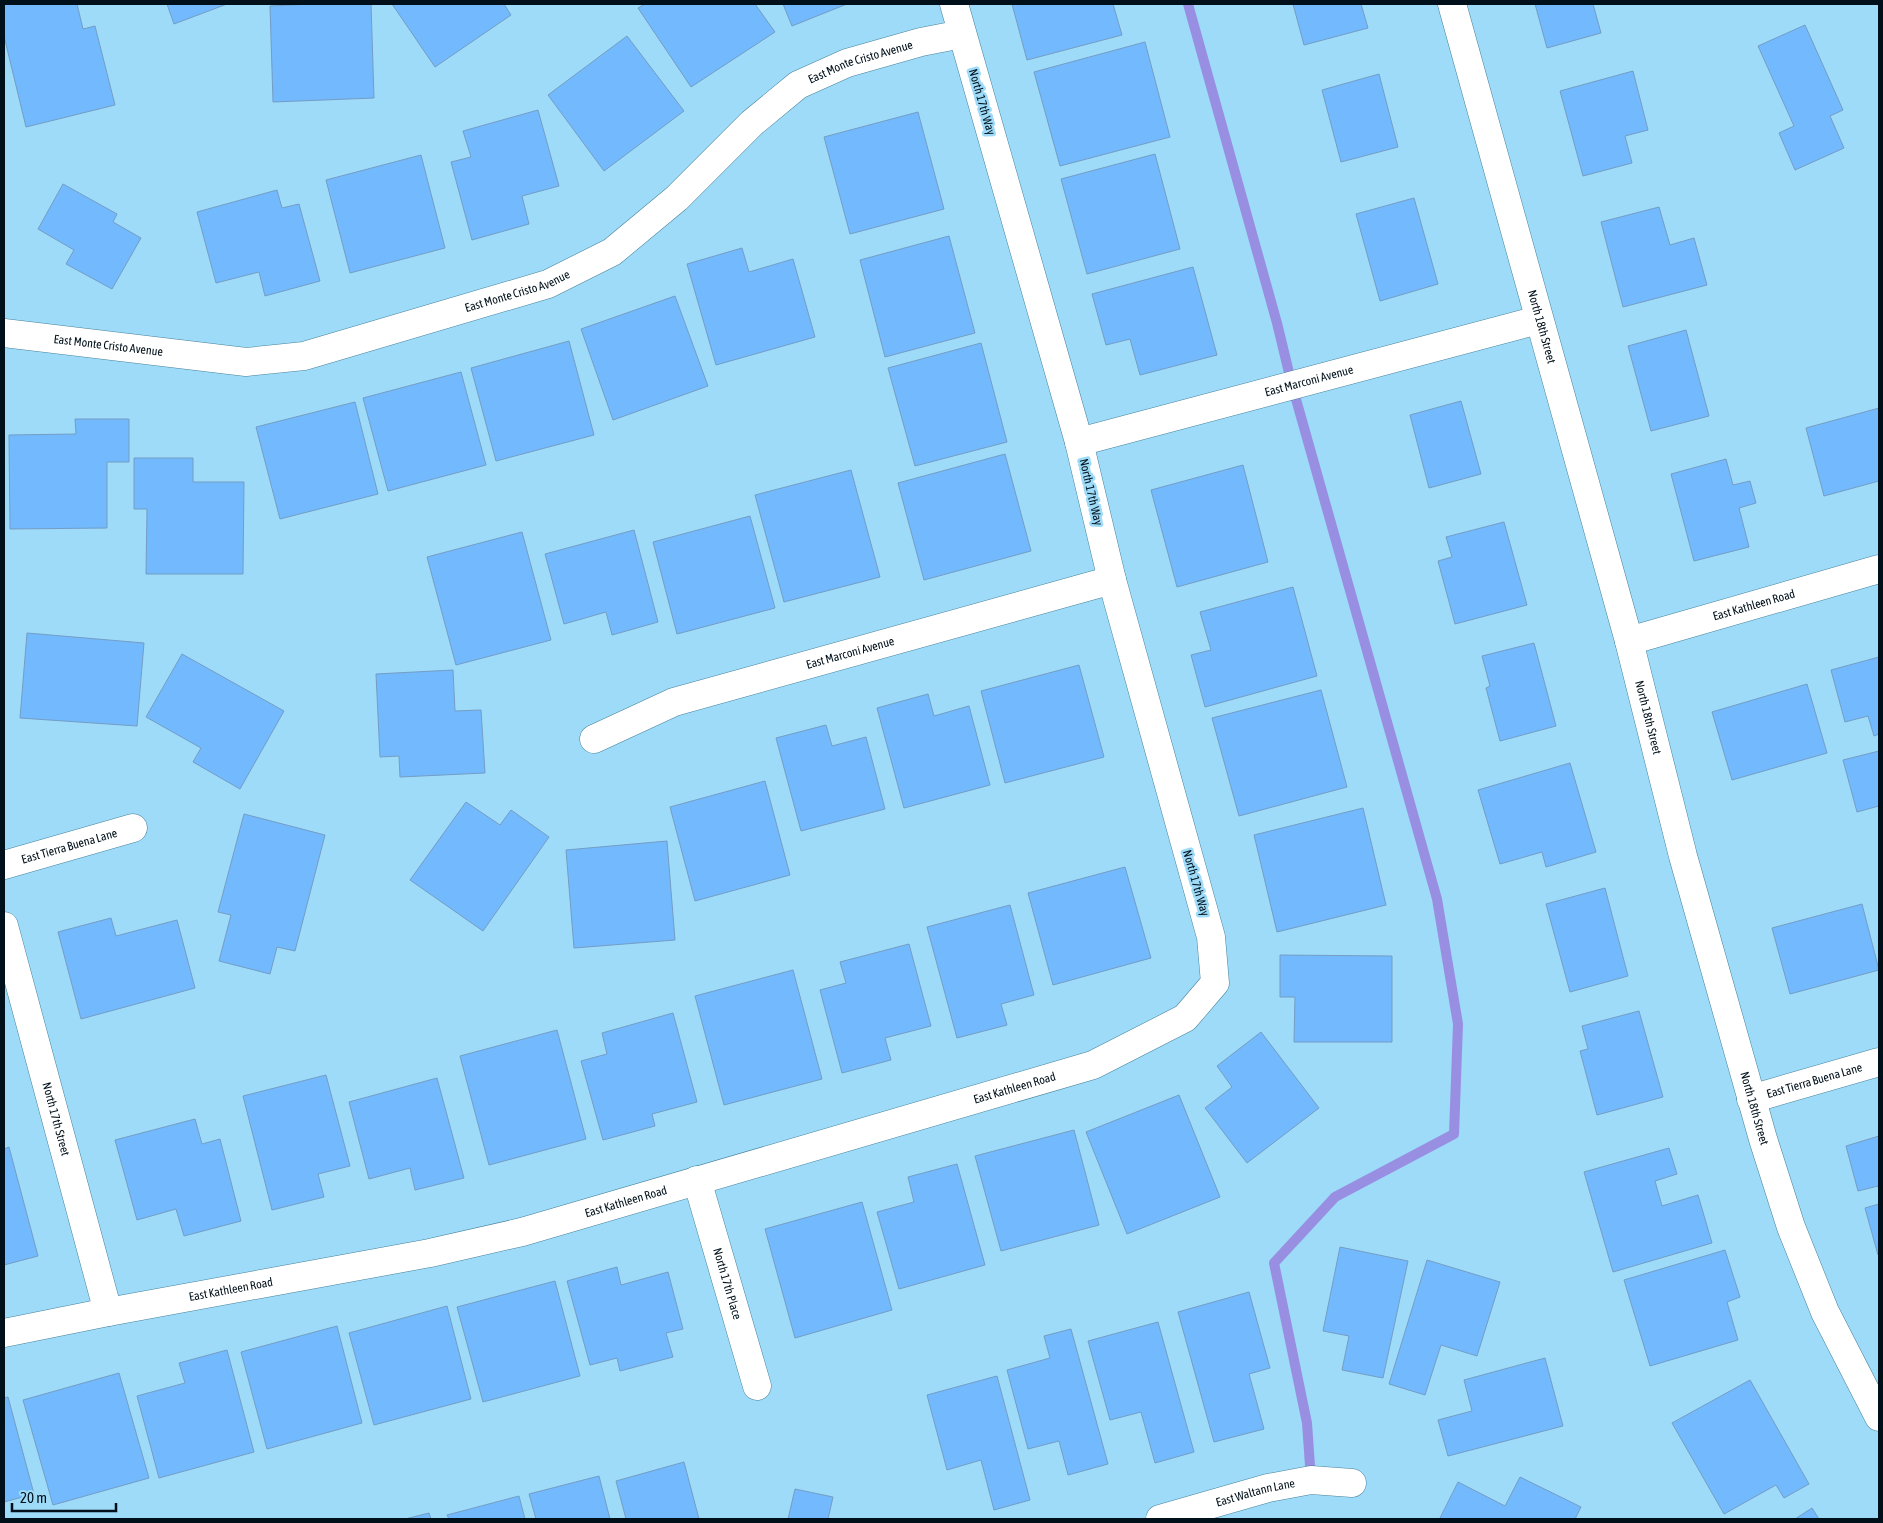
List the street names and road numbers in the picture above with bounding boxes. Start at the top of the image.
street label: East Monte Cristo Avenue [806,38,914,87]
street label: North 17th Way [966,67,998,137]
street label: East Monte Cristo Avenue [463,267,572,315]
street label: North 18th Street [1525,288,1559,366]
street label: East Monte Cristo Avenue [53,332,164,359]
street label: East Marconi Avenue [1263,362,1355,399]
street label: North 17th Way [1077,457,1105,527]
street label: East Kathleen Road [1711,587,1797,624]
street label: East Marconi Avenue [805,634,896,672]
street label: North 18th Street [1632,679,1664,756]
street label: East Tierra Buena Lane [20,826,119,867]
street label: North 17th Way [1180,848,1212,918]
street label: East Tierra Buena Lane [1765,1060,1864,1101]
street label: East Kathleen Road [972,1069,1057,1107]
street label: North 18th Street [1737,1070,1772,1147]
street label: North 17th Street [39,1081,73,1158]
street label: East Kathleen Road [583,1183,669,1220]
street label: North 17th Place [710,1246,744,1321]
street label: East Kathleen Road [188,1275,274,1304]
street label: East Waltann Lane [1214,1476,1296,1510]

